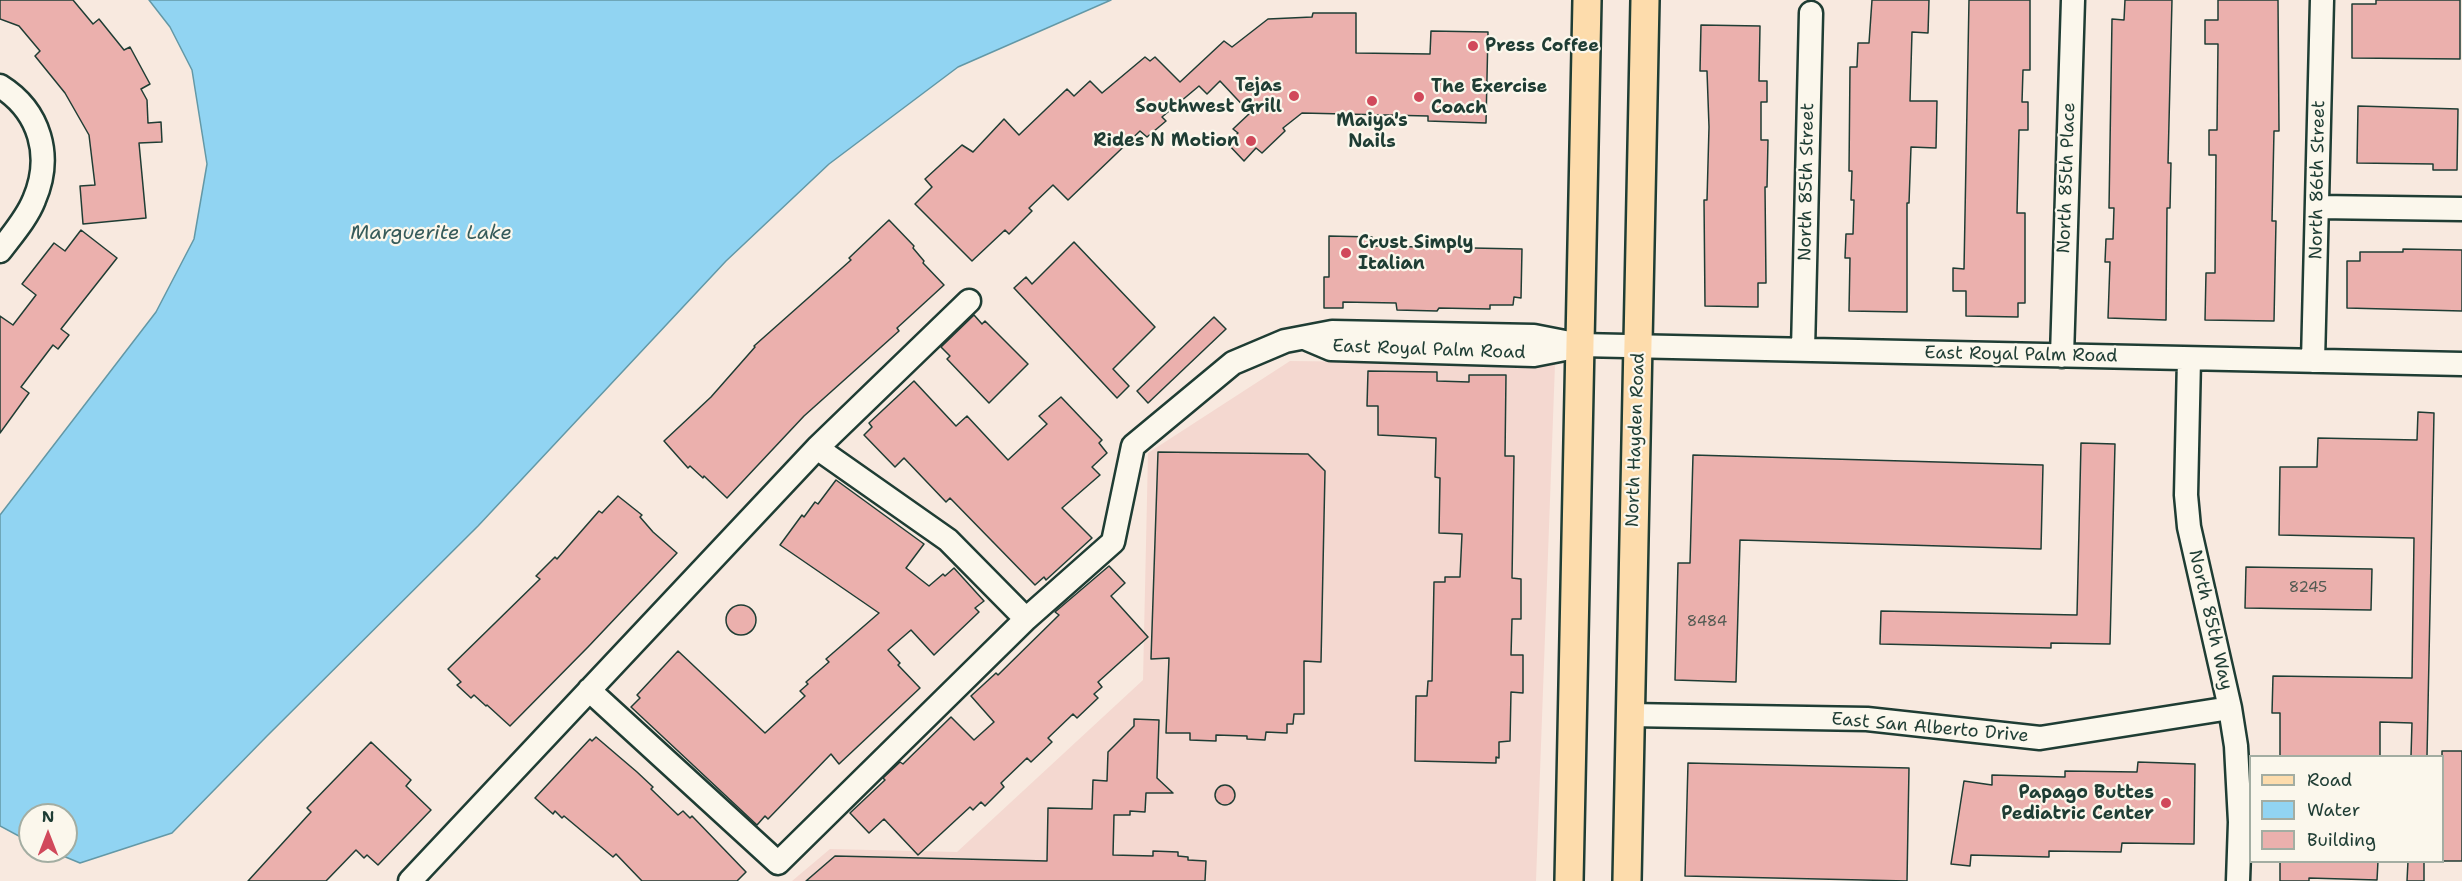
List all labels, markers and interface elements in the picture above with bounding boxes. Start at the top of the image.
place label: Press Coffee [1485,35,1599,57]
marker: Press Coffee [1466,39,1480,53]
place label: Tejas Southwest Grill [1135,75,1282,118]
place label: The Exercise Coach [1431,76,1547,118]
marker: Tejas Southwest Grill [1287,89,1301,103]
marker: The Exercise Coach [1412,90,1426,104]
marker: Maiya's Nails [1365,94,1379,108]
street label: North 86th Street [2306,100,2330,260]
street label: North 85th Place [2054,102,2080,254]
street label: North 85th Street [1795,103,1819,261]
place label: Maiya's Nails [1336,110,1408,152]
place label: Rides N Motion [1093,130,1239,152]
marker: Rides N Motion [1244,134,1258,148]
water label: Marguerite Lake [350,222,512,246]
place label: Crust Simply Italian [1358,232,1473,274]
marker: Crust Simply Italian [1339,246,1353,260]
street label: East Royal Palm Road [1332,336,1526,364]
street label: East Royal Palm Road [1924,343,2118,367]
street label: North Hayden Road [1622,352,1650,528]
street label: North 85th Way [2183,548,2237,692]
house number: 8245 [2289,579,2327,597]
house number: 8484 [1687,613,1727,631]
street label: East San Alberto Drive [1830,709,2030,747]
legend [2249,755,2444,863]
text: Road [2307,768,2352,792]
place label: Papago Buttes Pediatric Center [2001,782,2154,824]
marker: Papago Buttes Pediatric Center [2159,796,2173,810]
text: Water [2307,798,2360,822]
north arrow [18,803,78,863]
text: N [42,806,54,827]
text: Building [2307,828,2376,852]

